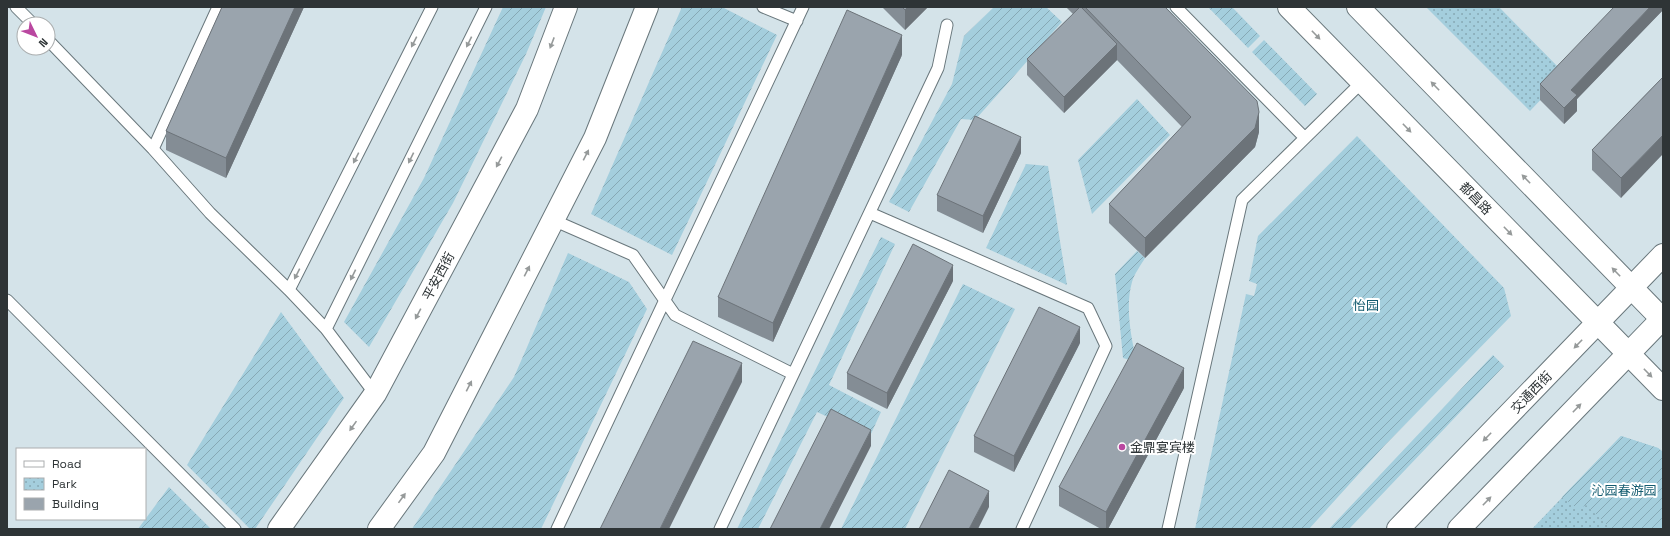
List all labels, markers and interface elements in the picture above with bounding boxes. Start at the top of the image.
north arrow [16,16,56,56]
one-way arrow [1311,30,1321,40]
text: N [36,35,51,50]
one-way arrow [411,36,418,48]
one-way arrow [465,36,472,48]
one-way arrow [548,38,554,50]
one-way arrow [1430,81,1440,91]
one-way arrow [1402,123,1412,133]
one-way arrow [583,149,589,160]
one-way arrow [353,152,359,164]
one-way arrow [408,153,414,164]
one-way arrow [496,156,502,168]
one-way arrow [1521,174,1531,184]
street label: 都昌路 [1456,178,1495,218]
one-way arrow [1503,226,1513,236]
street label: 平安西街 [419,249,458,303]
one-way arrow [524,265,531,276]
one-way arrow [1612,267,1621,277]
one-way arrow [294,268,300,280]
one-way arrow [350,269,356,281]
park label: 怡园 [1353,297,1379,314]
one-way arrow [415,308,421,319]
one-way arrow [1573,339,1583,349]
street label: 交通西街 [1507,368,1556,417]
one-way arrow [1643,368,1653,378]
one-way arrow [465,381,472,392]
one-way arrow [1572,403,1582,413]
one-way arrow [349,421,357,431]
one-way arrow [1482,432,1492,442]
place label: 金鼎宴宾楼 [1130,439,1195,456]
marker: 金鼎宴宾楼 [1117,442,1127,452]
legend [16,448,146,520]
text: Road [52,456,81,472]
text: Park [52,476,77,492]
park label: 沁园春游园 [1591,482,1657,499]
one-way arrow [398,492,406,503]
text: Building [52,496,99,512]
one-way arrow [1482,496,1491,506]

